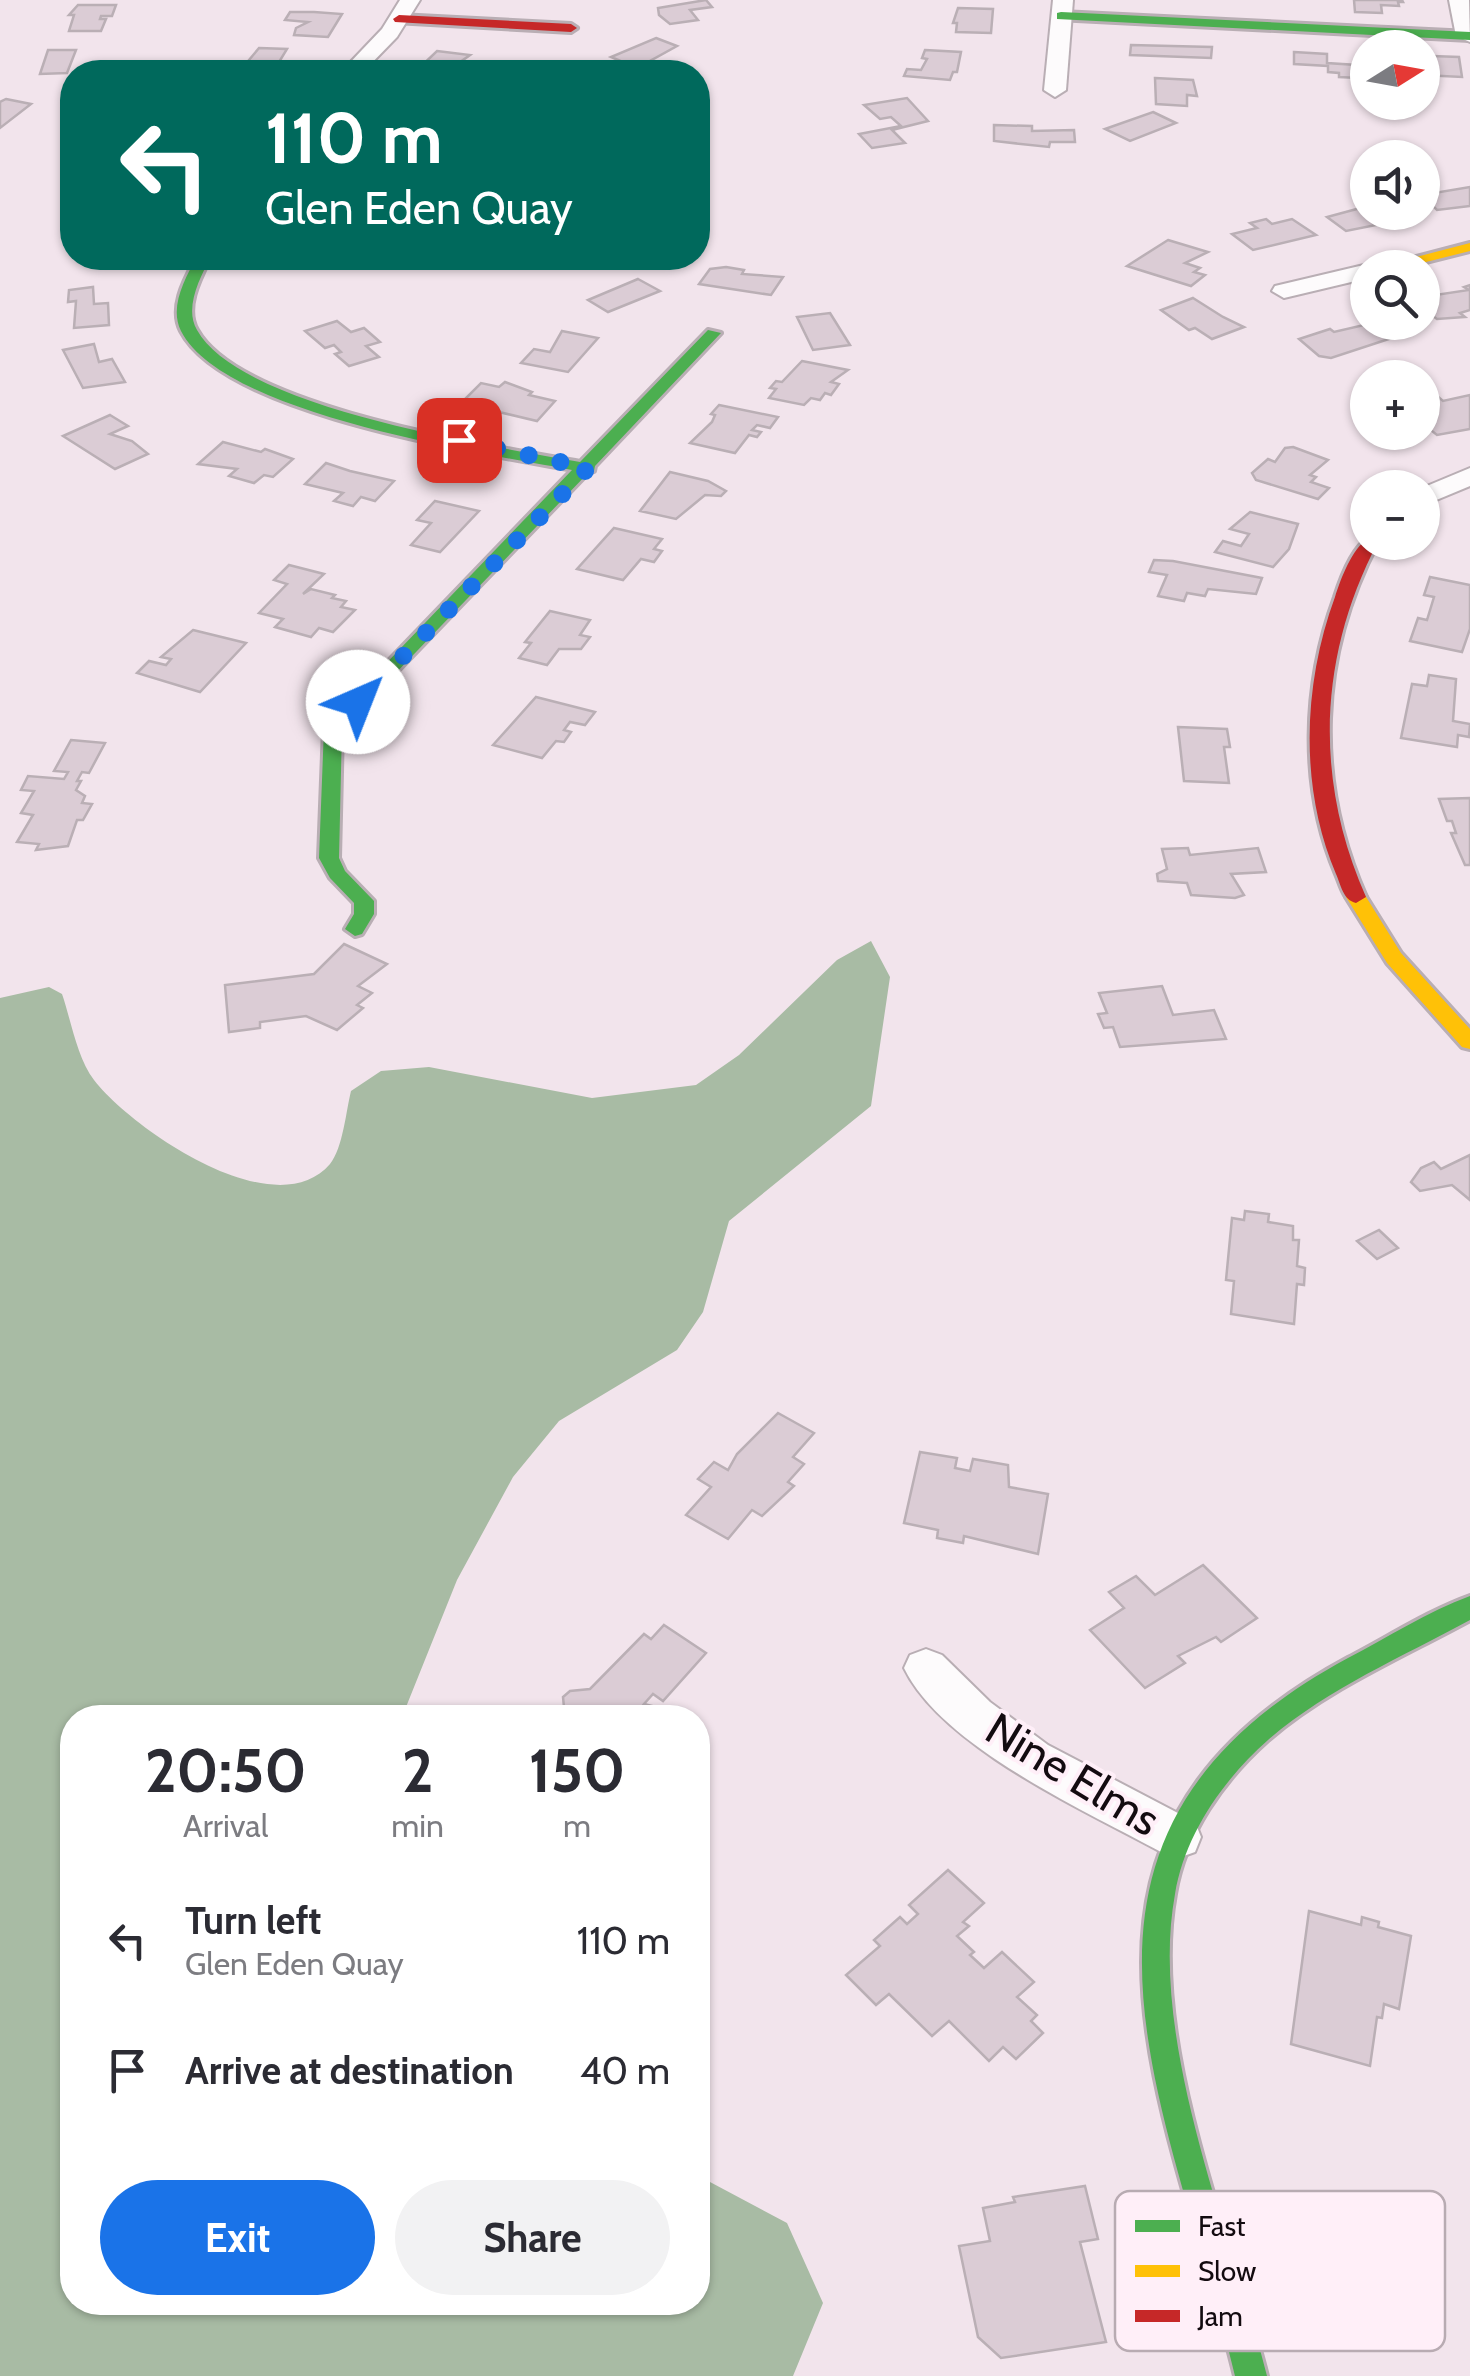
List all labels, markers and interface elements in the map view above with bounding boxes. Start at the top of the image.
north arrow [1350,30,1440,120]
map controls [1350,30,1440,560]
text: 110 m [265,95,443,181]
icon: left [100,100,230,230]
button: sound [1350,140,1440,230]
text: Glen Eden Quay [265,181,573,235]
button: search [1350,250,1440,340]
button: + [1350,360,1440,450]
pin [417,398,502,483]
icon: arrive [432,413,487,468]
button: − [1350,470,1440,560]
position arrow [306,650,410,754]
street label: Nine Elms [976,1701,1170,1847]
text: 20:50 [145,1734,307,1807]
text: 2 [402,1734,434,1807]
text: 150 [529,1734,625,1807]
text: Arrival [183,1806,268,1845]
text: min [391,1806,444,1845]
text: m [563,1806,591,1845]
text: Turn left [185,1897,321,1944]
icon: left [100,1913,155,1968]
text: 110 m [577,1917,670,1964]
text: Glen Eden Quay [185,1944,404,1983]
icon: arrive [100,2043,155,2098]
text: Arrive at destination [185,2047,514,2094]
text: 40 m [580,2047,670,2094]
button: Exit [100,2180,375,2295]
button: Share [395,2180,670,2295]
legend [1115,2191,1445,2351]
text: Fast [1198,2209,1246,2243]
text: Slow [1198,2254,1256,2288]
text: Jam [1197,2299,1243,2333]

